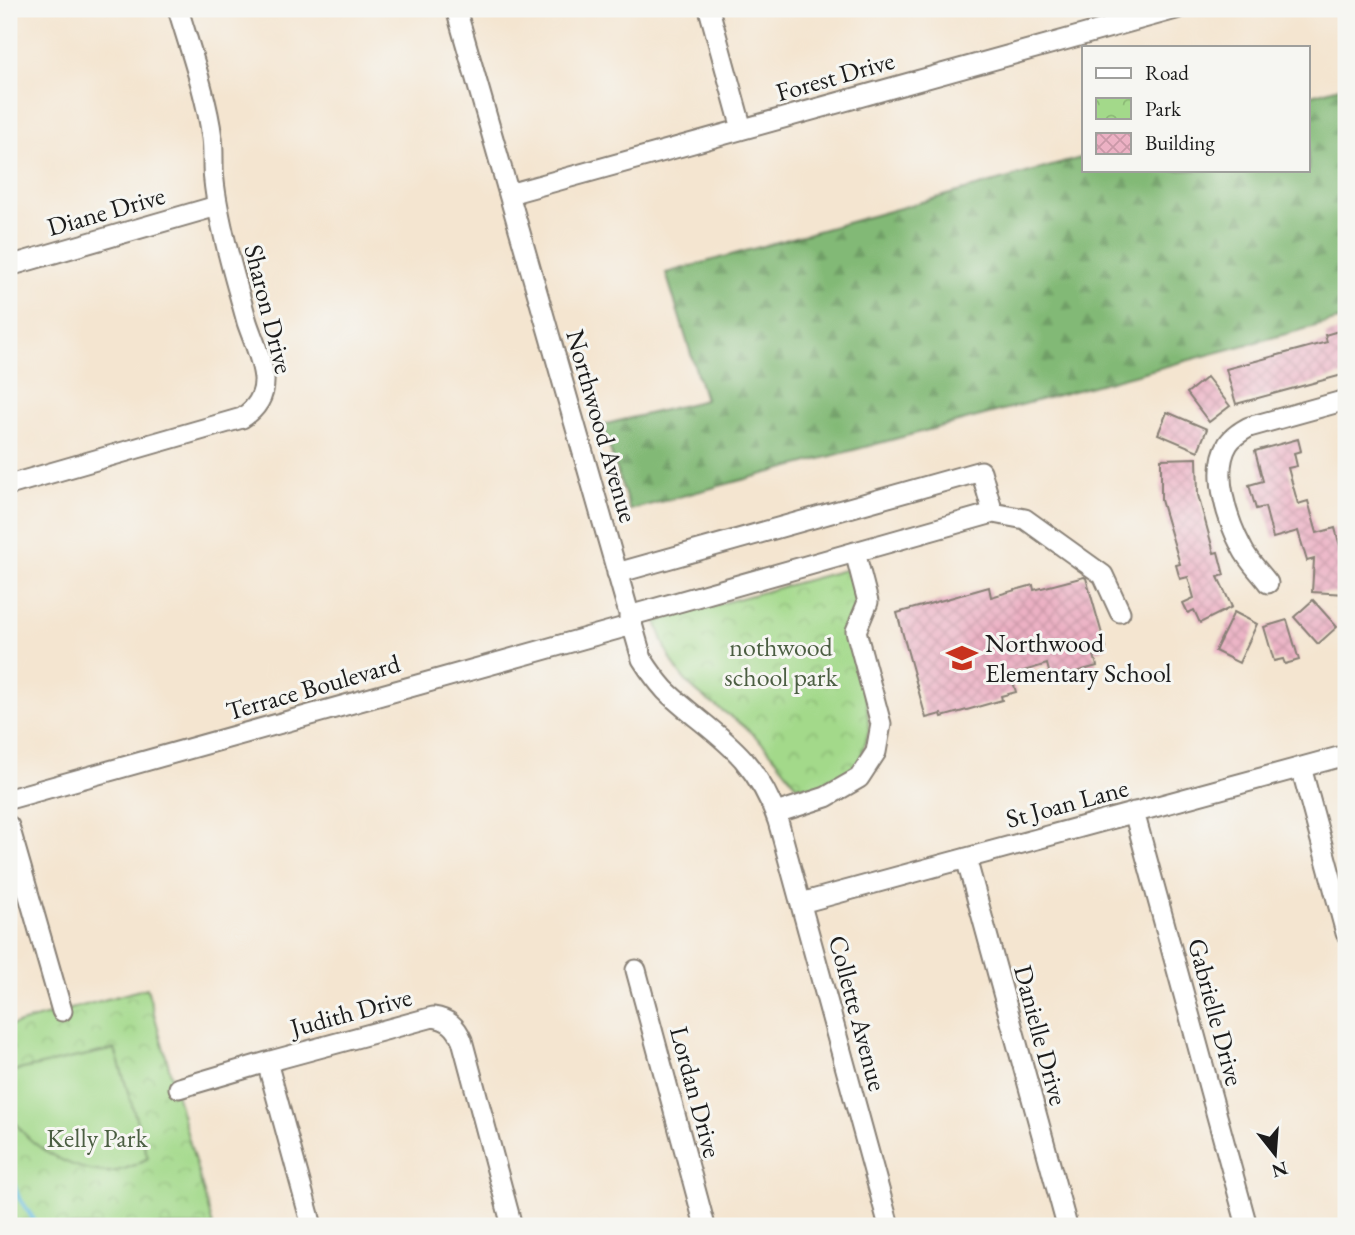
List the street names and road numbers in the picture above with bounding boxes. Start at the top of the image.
street label: Forest Drive [772,43,898,109]
street label: Diane Drive [43,178,169,244]
street label: Sharon Drive [237,241,301,377]
street label: Northwood Avenue [558,326,646,526]
street label: Terrace Boulevard [222,646,405,728]
street label: St Joan Lane [1002,770,1132,836]
street label: Collette Avenue [821,931,895,1095]
street label: Gabrielle Drive [1180,935,1252,1089]
street label: Danielle Drive [1006,961,1076,1109]
street label: Judith Drive [285,979,415,1045]
street label: Lordan Drive [662,1023,730,1161]

